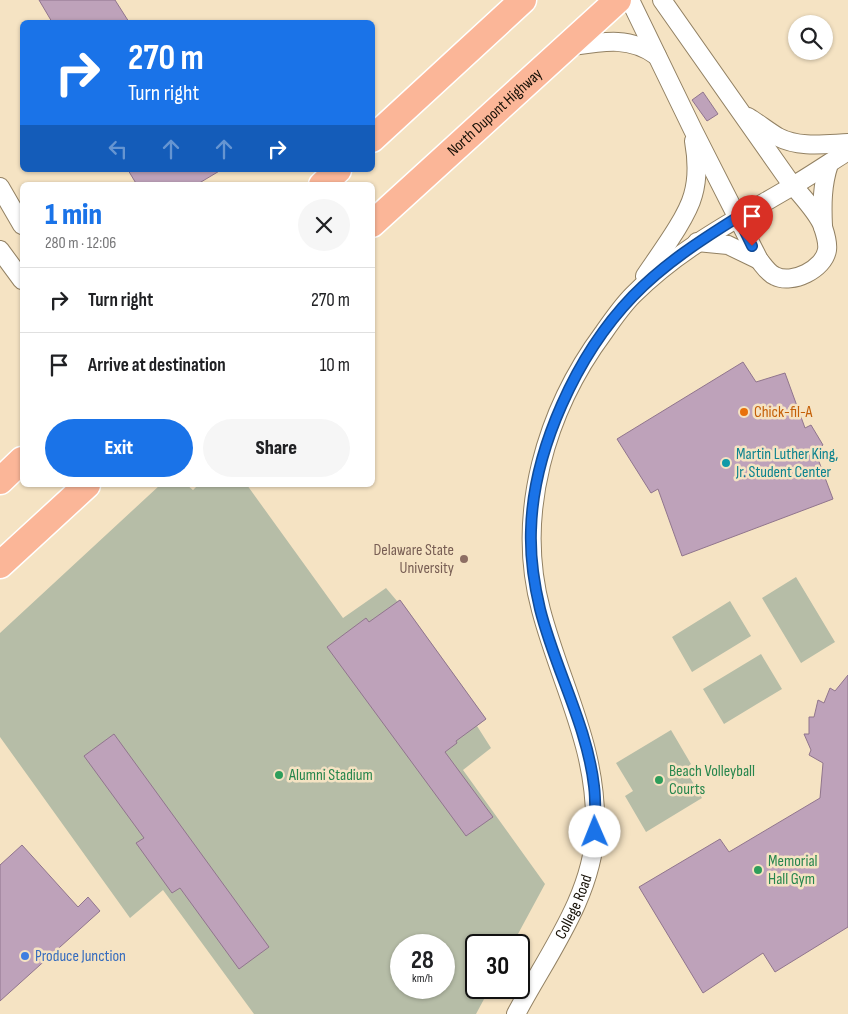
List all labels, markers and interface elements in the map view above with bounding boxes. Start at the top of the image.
map controls [788,15,833,60]
button: search [788,15,833,60]
text: 270 m [128,37,204,80]
icon: right [45,40,110,105]
street label: North Dupont Highway [443,64,546,160]
text: Turn right [128,80,199,107]
icon: left [104,135,132,163]
icon: ahead [157,135,185,163]
icon: ahead [210,135,238,163]
icon: right [263,135,291,163]
pin [731,195,773,246]
text: 1 min [45,197,102,233]
button: close [298,199,350,251]
icon: arrive [738,202,766,230]
text: 280 m · 12:06 [45,234,116,253]
icon: right [45,286,73,314]
text: Turn right [88,289,153,312]
text: 270 m [311,289,350,312]
icon: arrive [45,351,73,379]
text: Arrive at destination [88,354,226,377]
text: 10 m [320,354,350,377]
place label: Chick-fil-A [754,403,812,422]
marker: Chick-fil-A [738,406,750,418]
button: Exit [45,419,193,477]
button: Share [203,419,350,477]
place label: Martin Luther King, Jr. Student Center [735,445,838,482]
marker: Martin Luther King, Jr. Student Center [720,457,732,469]
place label: Delaware State University [373,541,454,578]
marker: Delaware State University [458,553,470,565]
place label: Beach Volleyball Courts [669,762,755,799]
place label: Alumni Stadium [288,766,373,785]
marker: Alumni Stadium [273,769,285,781]
marker: Beach Volleyball Courts [653,774,665,786]
position arrow [568,805,620,857]
place label: Memorial Hall Gym [768,852,818,889]
marker: Memorial Hall Gym [752,864,764,876]
street label: College Road [551,872,596,942]
speed limit sign: 30 [465,934,530,999]
text: 28 [411,945,434,976]
place label: Produce Junction [35,947,126,966]
marker: Produce Junction [19,950,31,962]
text: km/h [412,971,433,986]

